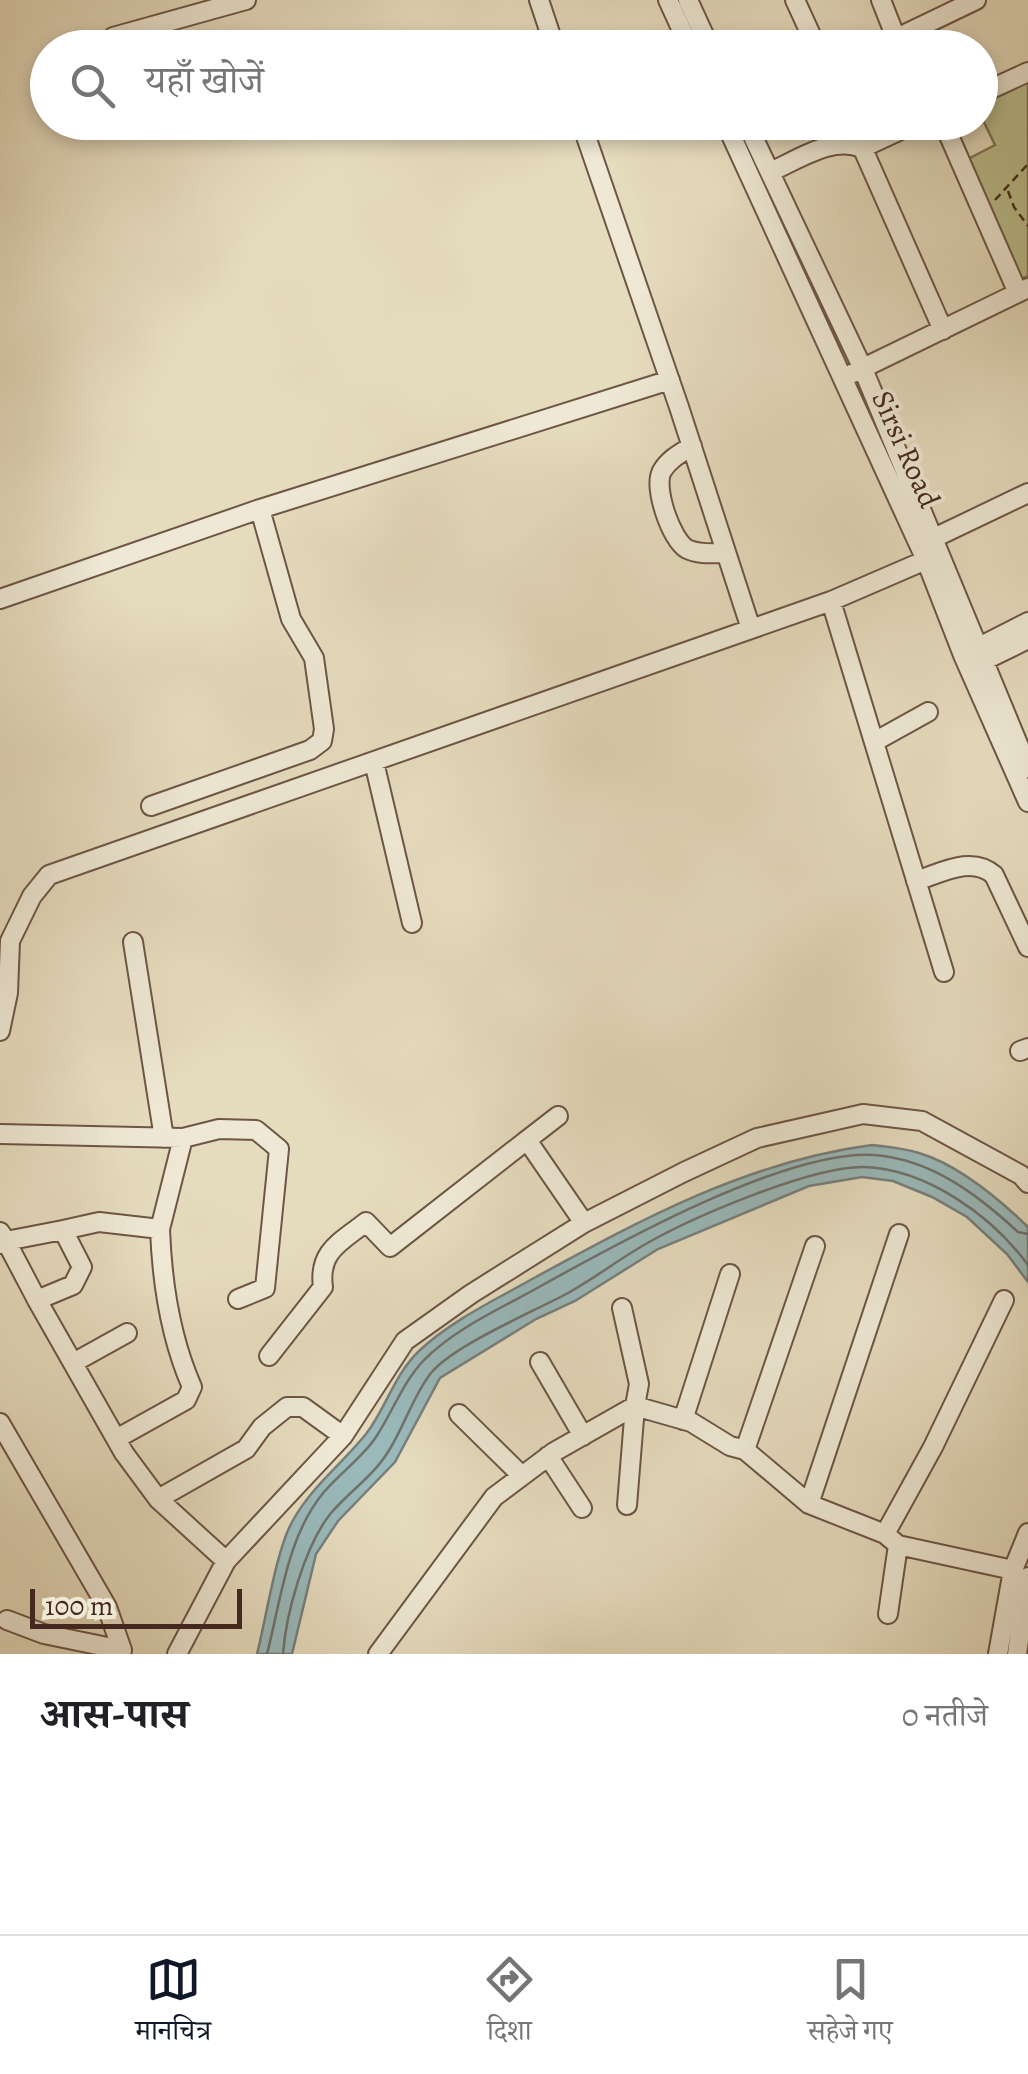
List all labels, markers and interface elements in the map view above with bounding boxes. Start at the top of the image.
search box [30,30,998,140]
text: यहाँ खोजें [145,54,264,106]
icon: search [65,58,120,113]
street label: Sirsi Road [862,384,950,515]
scale bar [30,1584,242,1628]
text: 100 m [45,1587,113,1625]
text: आस-पास [40,1685,189,1742]
text: 0 नतीजे [902,1693,988,1737]
tab: मानचित्र [135,1952,211,2058]
tab: दिशा [482,1952,537,2058]
tab: सहेजे गए [807,1952,893,2058]

